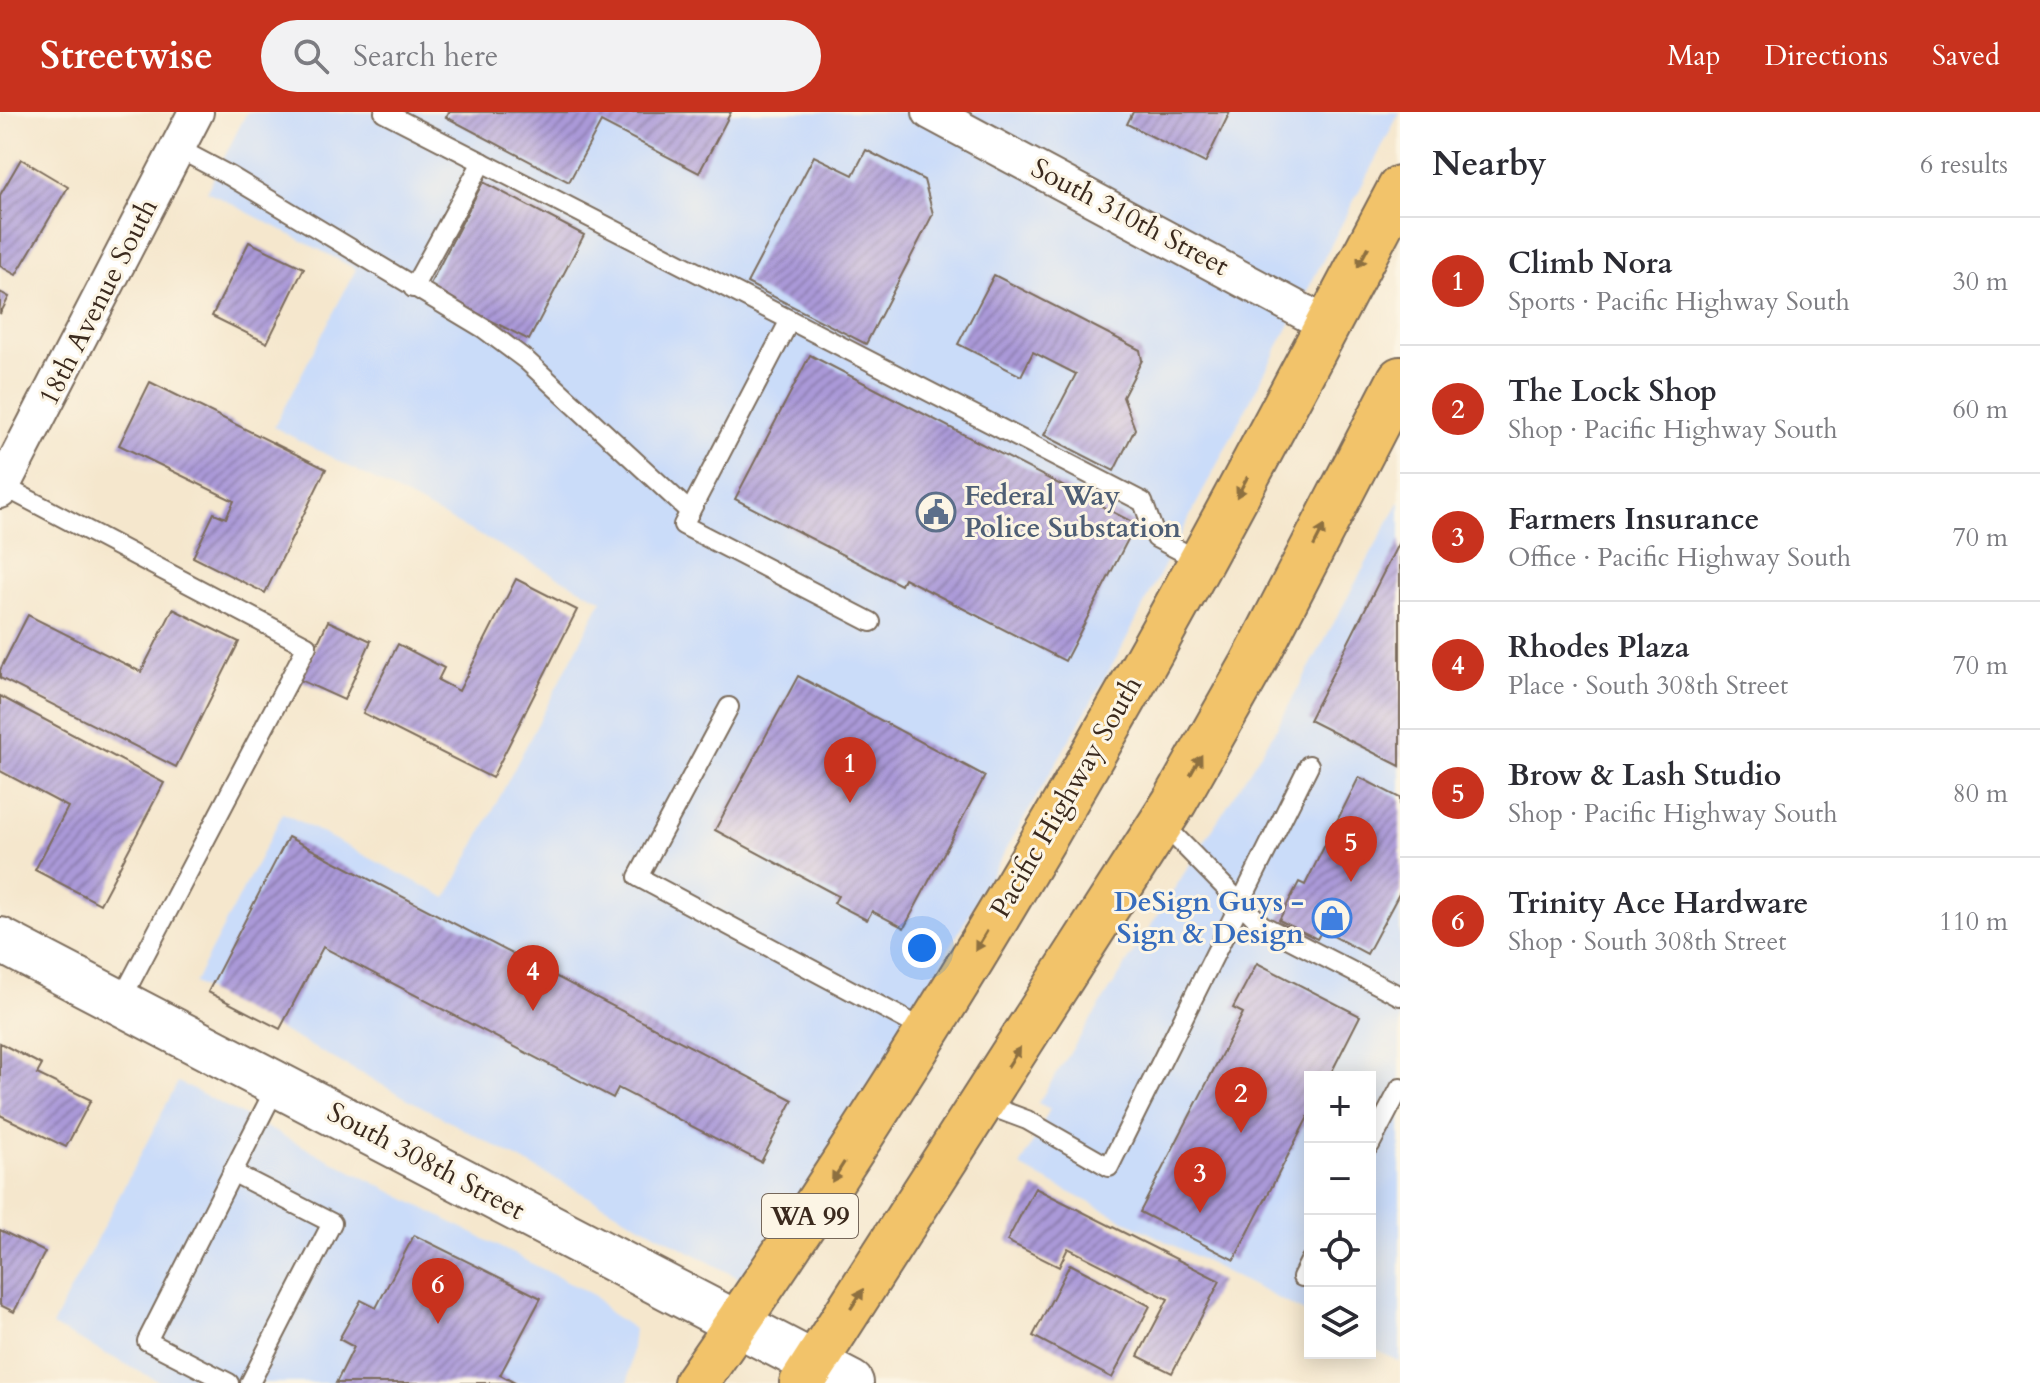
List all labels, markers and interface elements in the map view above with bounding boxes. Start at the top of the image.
search box [261,20,821,92]
text: Streetwise [40,30,213,82]
icon: search [289,34,333,78]
text: Search here [353,36,498,77]
text: Map [1667,37,1721,75]
text: Directions [1765,37,1888,75]
text: Saved [1932,37,2000,75]
text: Nearby [1432,141,1547,187]
text: 6 results [1920,147,2008,182]
street label: South 310th Street [1025,149,1235,285]
street label: 18th Avenue South [29,192,167,412]
text: Climb Nora [1508,243,1673,284]
one-way arrow [1357,246,1370,269]
text: 1 [1451,264,1465,299]
text: 30 m [1952,264,2008,299]
text: Sports · Pacific Highway South [1508,284,1850,319]
text: The Lock Shop [1508,371,1717,412]
text: 2 [1451,392,1465,427]
text: 60 m [1952,392,2008,427]
text: Shop · Pacific Highway South [1508,412,1838,447]
one-way arrow [1235,476,1249,498]
place label: Federal Way Police Substation [964,477,1181,547]
public building icon: Federal Way Police Substation [915,491,957,533]
text: Farmers Insurance [1508,499,1759,540]
text: 3 [1451,520,1465,555]
text: 70 m [1952,520,2008,555]
one-way arrow [1311,525,1325,547]
text: Office · Pacific Highway South [1508,540,1851,575]
text: Rhodes Plaza [1508,627,1690,668]
text: 4 [1451,648,1465,683]
text: 70 m [1952,648,2008,683]
text: Place · South 308th Street [1508,668,1788,703]
street label: Pacific Highway South [981,669,1151,925]
pin: 1 [824,737,876,803]
one-way arrow [1189,754,1203,776]
text: Brow & Lash Studio [1508,755,1781,796]
text: 5 [1451,776,1465,811]
text: 80 m [1952,776,2008,811]
text: Shop · Pacific Highway South [1508,796,1838,831]
pin: 5 [1325,816,1377,882]
place label: DeSign Guys - Sign & Design [1114,883,1304,953]
text: Trinity Ace Hardware [1508,883,1808,924]
shop icon: DeSign Guys - Sign & Design [1311,897,1353,939]
text: 6 [1451,904,1465,939]
text: 110 m [1939,904,2008,939]
text: Shop · South 308th Street [1508,924,1787,959]
your location [902,928,942,968]
one-way arrow [974,930,989,953]
pin: 4 [507,945,559,1011]
one-way arrow [1006,1046,1020,1068]
pin: 2 [1215,1067,1267,1133]
map controls [1304,1071,1376,1359]
button: + [1304,1071,1376,1143]
street label: South 308th Street [321,1093,531,1229]
button: − [1304,1143,1376,1215]
pin: 3 [1174,1147,1226,1213]
one-way arrow [831,1161,846,1182]
road number: WA 99 [762,1194,858,1238]
button: locate [1304,1215,1376,1287]
pin: 6 [412,1258,464,1324]
button: layers [1304,1287,1376,1359]
one-way arrow [850,1288,865,1309]

